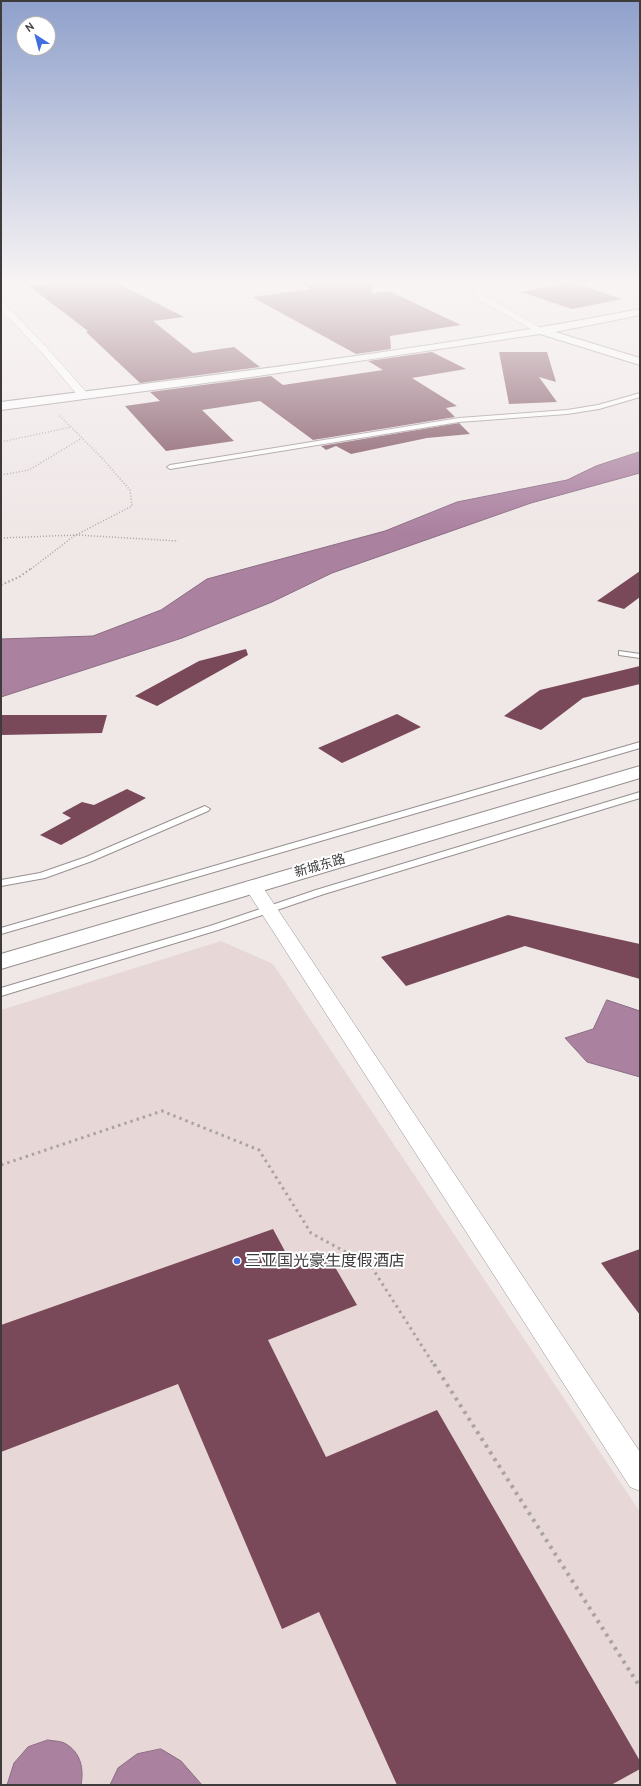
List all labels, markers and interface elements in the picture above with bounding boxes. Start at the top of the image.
north arrow [16,16,56,56]
text: N [22,19,37,35]
street label: 新城东路 [293,851,347,881]
place label: 三亚国光豪生度假酒店 [245,1251,405,1271]
marker: 三亚国光豪生度假酒店 [232,1256,242,1266]

